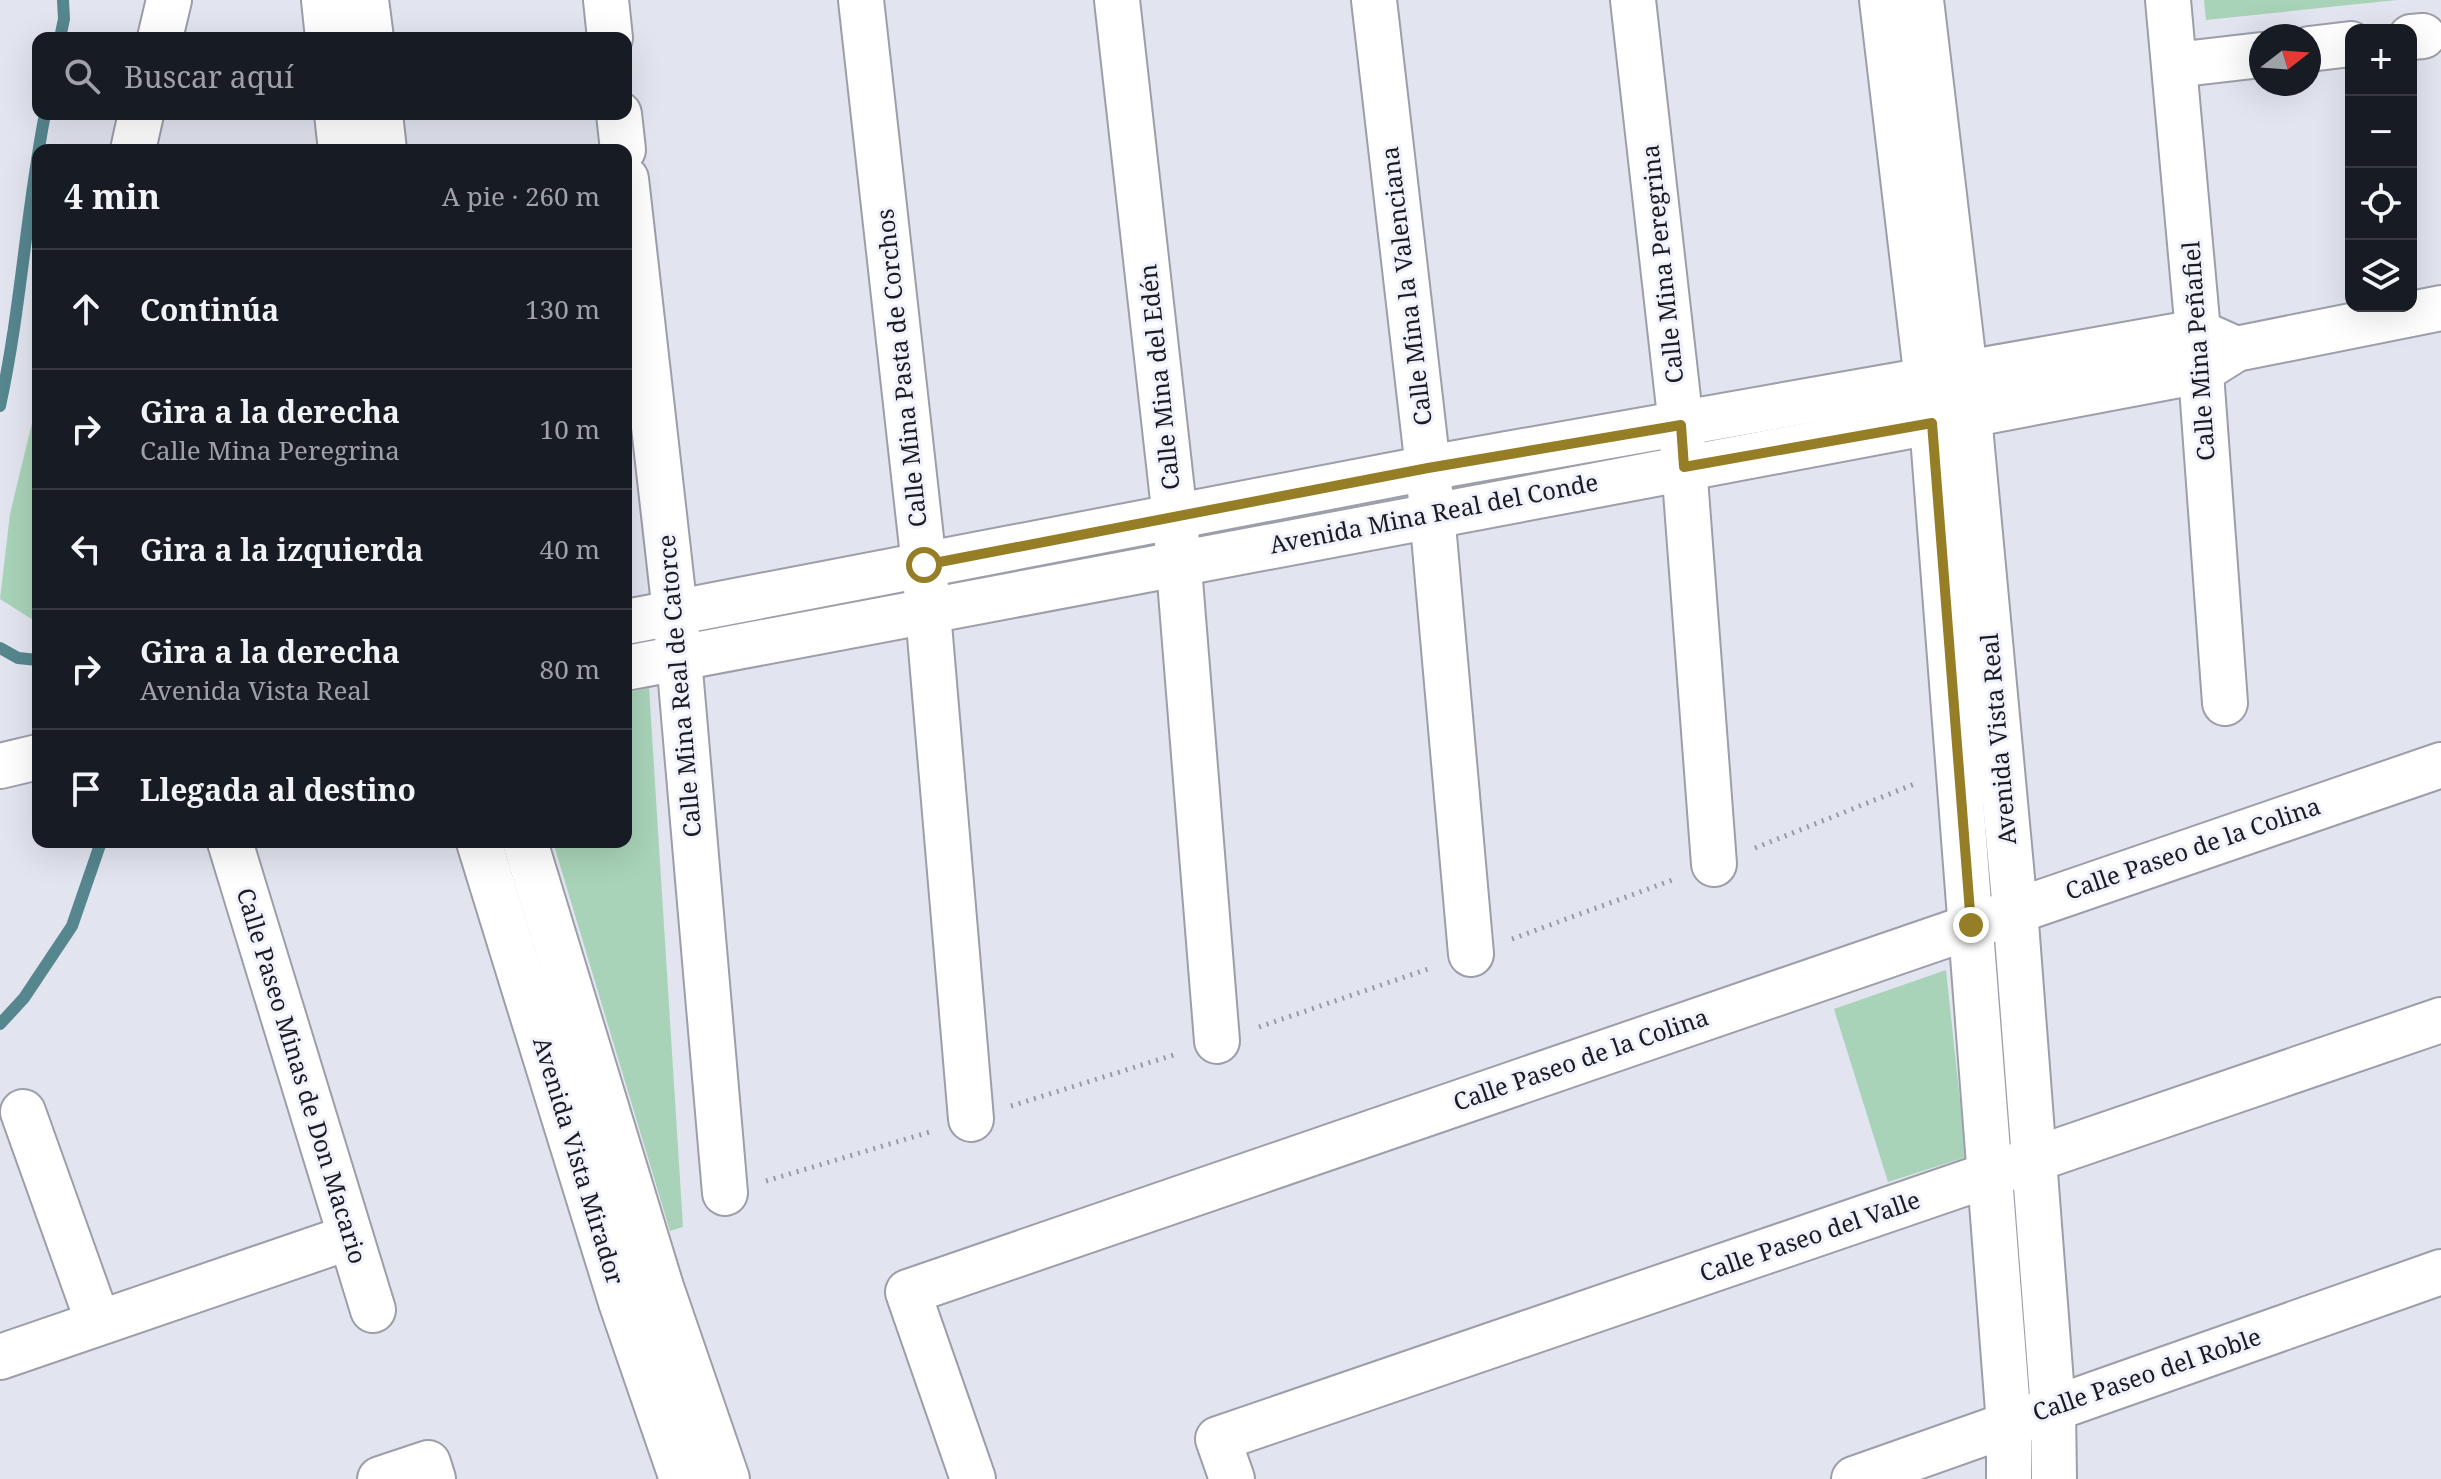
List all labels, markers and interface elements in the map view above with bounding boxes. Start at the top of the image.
north arrow [2249,24,2321,96]
map controls [2345,24,2417,312]
button: + [2345,24,2417,96]
search box [32,32,632,120]
icon: search [60,54,104,98]
text: Buscar aquí [124,56,294,97]
button: − [2345,96,2417,168]
street label: Calle Mina Peregrina [1633,143,1690,385]
street label: Calle Mina la Valenciana [1372,145,1439,428]
button: locate [2345,168,2417,240]
text: 4 min [64,173,160,219]
text: A pie · 260 m [442,178,600,214]
street label: Calle Mina Pasta de Corchos [867,207,934,529]
street label: Calle Mina Peñafiel [2173,240,2222,462]
button: layers [2345,240,2417,312]
street label: Calle Mina del Edén [1130,263,1187,492]
icon: ahead [64,287,108,331]
text: Continúa [140,289,279,330]
text: 130 m [525,291,600,327]
text: Gira a la derecha [140,391,400,432]
icon: right [64,407,108,451]
text: 10 m [540,411,600,447]
text: Calle Mina Peregrina [140,432,400,468]
street label: Avenida Mina Real del Conde [1267,464,1601,561]
icon: left [64,527,108,571]
text: Gira a la izquierda [140,529,423,570]
text: 40 m [540,531,600,567]
street label: Calle Mina Real de Catorce [649,533,708,839]
route start [906,547,942,583]
text: Gira a la derecha [140,631,400,672]
street label: Avenida Vista Real [1972,631,2023,846]
icon: right [64,647,108,691]
text: 80 m [540,651,600,687]
text: Avenida Vista Real [140,672,370,708]
icon: arrive [64,767,108,811]
text: Llegada al destino [140,769,416,810]
street label: Calle Paseo de la Colina [2061,788,2324,907]
street label: Calle Paseo Minas de Don Macario [229,884,375,1267]
route end [1953,907,1989,943]
street label: Calle Paseo de la Colina [1449,999,1712,1118]
street label: Avenida Vista Mirador [526,1033,633,1288]
street label: Calle Paseo del Valle [1695,1182,1924,1289]
street label: Calle Paseo del Roble [2028,1319,2265,1428]

